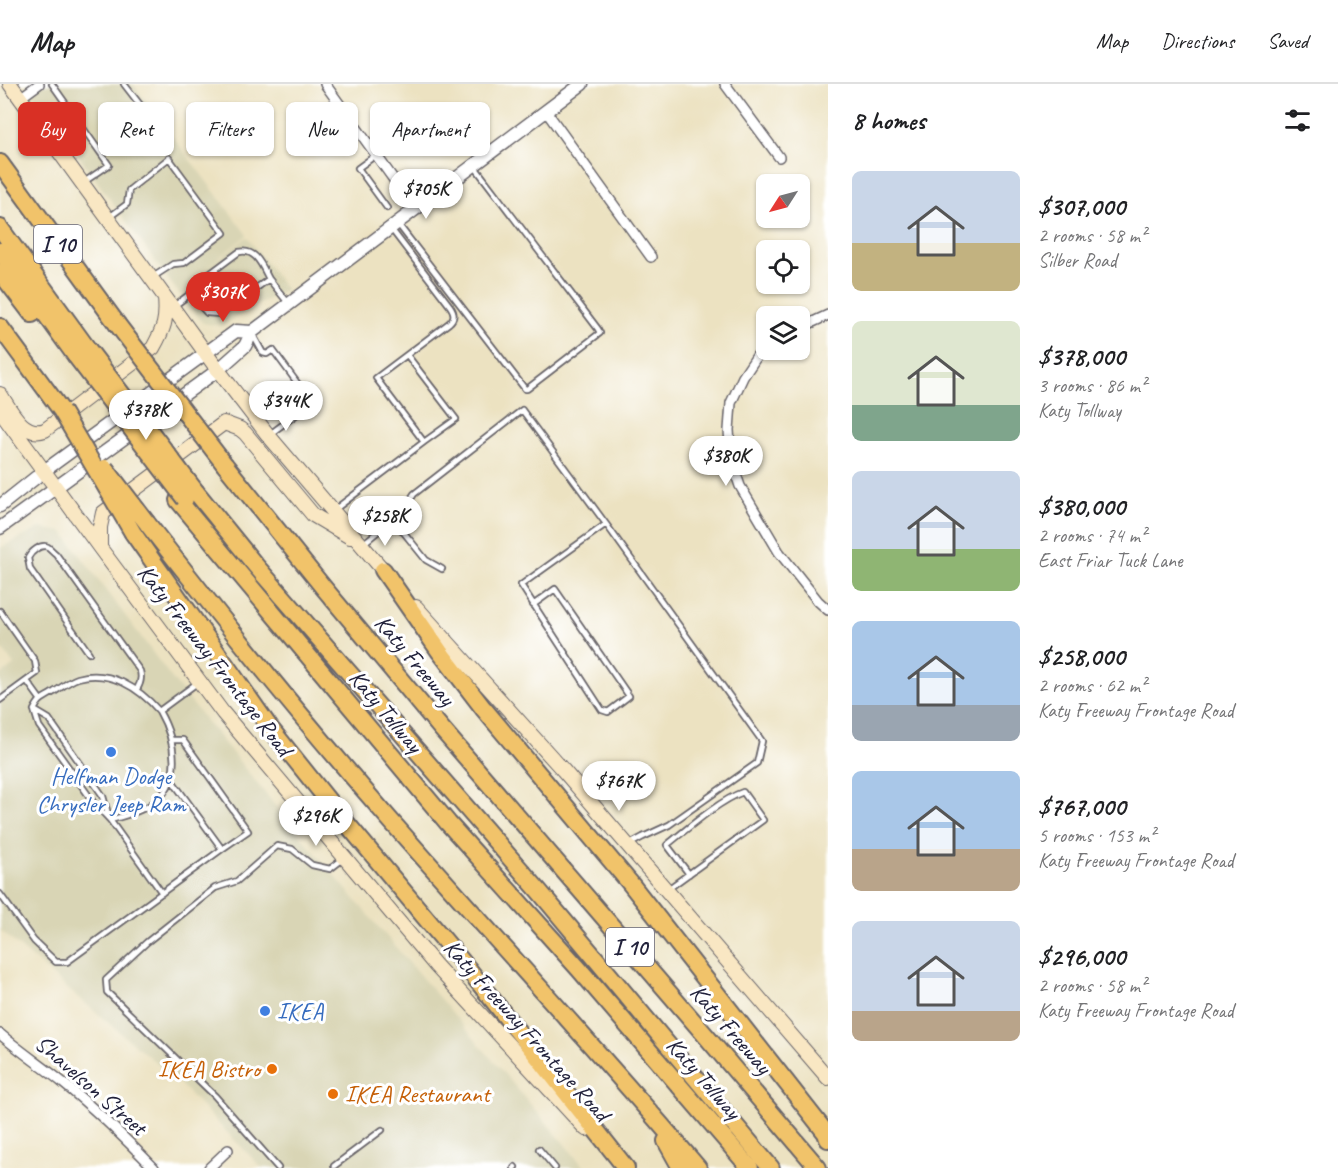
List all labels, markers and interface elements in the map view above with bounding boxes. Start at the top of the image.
text: Map [30,24,73,59]
text: Map [1096,28,1128,54]
text: Directions [1161,28,1234,54]
text: Saved [1267,28,1308,54]
chip: Buy [18,102,86,156]
chip: Rent [98,102,174,156]
chip: Filters [186,102,274,156]
chip: New [286,102,358,156]
chip: Apartment [370,102,490,156]
text: 8 homes [852,104,925,137]
icon: filters [1281,104,1314,137]
pin: $705K [384,169,468,220]
north arrow [756,174,810,228]
map controls [756,174,810,360]
text: $705K [403,176,449,201]
text: $307,000 [1038,190,1125,223]
icon: home [900,195,972,267]
text: 2 rooms · 58 m² [1038,223,1146,248]
road number: I 10 [34,225,82,263]
button: locate [756,240,810,294]
text: Silber Road [1038,248,1117,273]
pin: $307K [181,272,265,323]
text: $307K [200,279,246,304]
button: layers [756,306,810,360]
text: $378,000 [1038,340,1125,373]
icon: home [900,345,972,417]
text: 3 rooms · 86 m² [1038,373,1146,398]
pin: $344K [244,381,328,432]
text: $344K [263,388,309,413]
pin: $378K [104,390,188,441]
text: $378K [123,397,169,422]
text: Katy Tollway [1038,398,1121,423]
pin: $380K [684,436,768,487]
text: $380K [703,443,749,468]
text: $380,000 [1038,490,1125,523]
icon: home [900,495,972,567]
pin: $258K [343,496,427,547]
text: $258K [362,503,408,528]
text: 2 rooms · 74 m² [1038,523,1146,548]
text: East Friar Tuck Lane [1038,548,1183,573]
street label: Katy Freeway Frontage Road [131,558,301,764]
street label: Katy Freeway [368,608,463,713]
text: $258,000 [1038,640,1125,673]
icon: home [900,645,972,717]
street label: Katy Tollway [343,663,431,760]
text: 2 rooms · 62 m² [1038,673,1146,698]
text: Katy Freeway Frontage Road [1038,698,1234,723]
marker: Helfman Dodge Chrysler Jeep Ram [104,745,118,759]
place label: Helfman Dodge Chrysler Jeep Ram [37,761,187,819]
pin: $767K [577,761,661,812]
text: $767K [596,768,642,793]
text: $767,000 [1038,790,1125,823]
icon: home [900,795,972,867]
pin: $296K [274,796,358,847]
text: $296K [293,803,339,828]
text: 5 rooms · 153 m² [1038,823,1155,848]
text: Katy Freeway Frontage Road [1038,848,1234,873]
road number: I 10 [606,928,654,966]
street label: Katy Freeway Frontage Road [437,933,619,1130]
text: $296,000 [1038,940,1125,973]
icon: home [900,945,972,1017]
text: 2 rooms · 58 m² [1038,973,1146,998]
street label: Katy Freeway [684,978,779,1082]
place label: IKEA [277,996,324,1026]
text: Katy Freeway Frontage Road [1038,998,1234,1023]
marker: IKEA [258,1004,272,1018]
street label: Shavelson Street [29,1028,155,1143]
street label: Katy Tollway [660,1031,749,1127]
place label: IKEA Bistro [158,1054,263,1084]
marker: IKEA Bistro [265,1062,279,1076]
place label: IKEA Restaurant [345,1079,492,1109]
marker: IKEA Restaurant [326,1087,340,1101]

